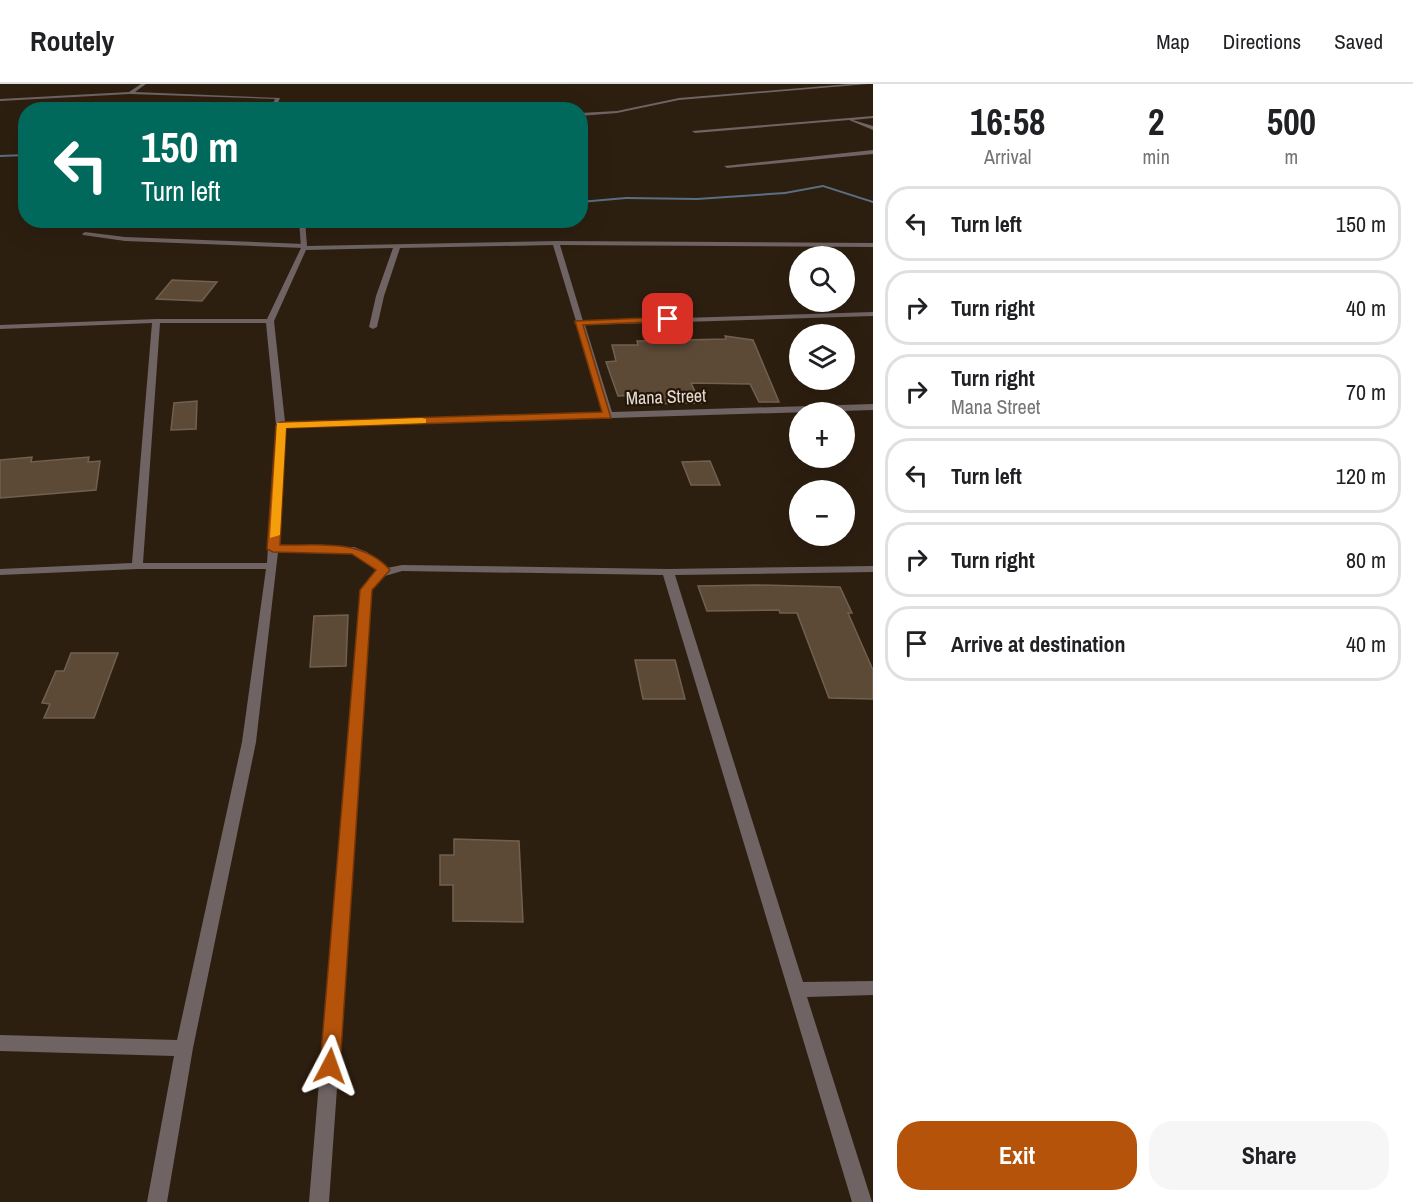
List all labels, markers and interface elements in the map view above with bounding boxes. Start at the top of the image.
text: Routely [30,22,114,60]
text: Map [1156,27,1190,56]
text: Directions [1223,27,1301,56]
text: Saved [1334,27,1383,56]
text: 16:58 [970,98,1045,146]
text: 2 [1148,98,1164,146]
text: 500 [1267,98,1316,146]
text: 150 m [141,119,239,175]
icon: left [42,126,120,204]
text: Arrival [984,143,1031,170]
text: min [1142,143,1170,170]
text: m [1285,143,1298,170]
text: Turn left [141,173,220,209]
icon: left [900,207,933,240]
text: Turn left [951,209,1022,239]
text: 150 m [1336,209,1386,239]
map controls [789,246,855,546]
button: search [789,246,855,312]
icon: right [900,291,933,324]
pin [642,293,693,344]
text: Turn right [951,293,1035,323]
text: 40 m [1346,293,1386,323]
icon: arrive [651,302,684,335]
button: layers [789,324,855,390]
text: Turn right [951,363,1035,393]
icon: right [900,375,933,408]
text: 70 m [1346,377,1386,407]
street label: Mana Street [625,383,707,410]
text: Mana Street [951,393,1040,420]
button: + [789,402,855,468]
icon: left [900,459,933,492]
text: Turn left [951,461,1022,491]
text: 120 m [1336,461,1386,491]
button: − [789,480,855,546]
icon: right [900,543,933,576]
text: Turn right [951,545,1035,575]
text: 80 m [1346,545,1386,575]
icon: arrive [900,627,933,660]
text: Arrive at destination [951,629,1125,659]
text: 40 m [1346,629,1386,659]
position arrow [298,1034,362,1098]
button: Exit [897,1121,1137,1190]
button: Share [1149,1121,1389,1190]

